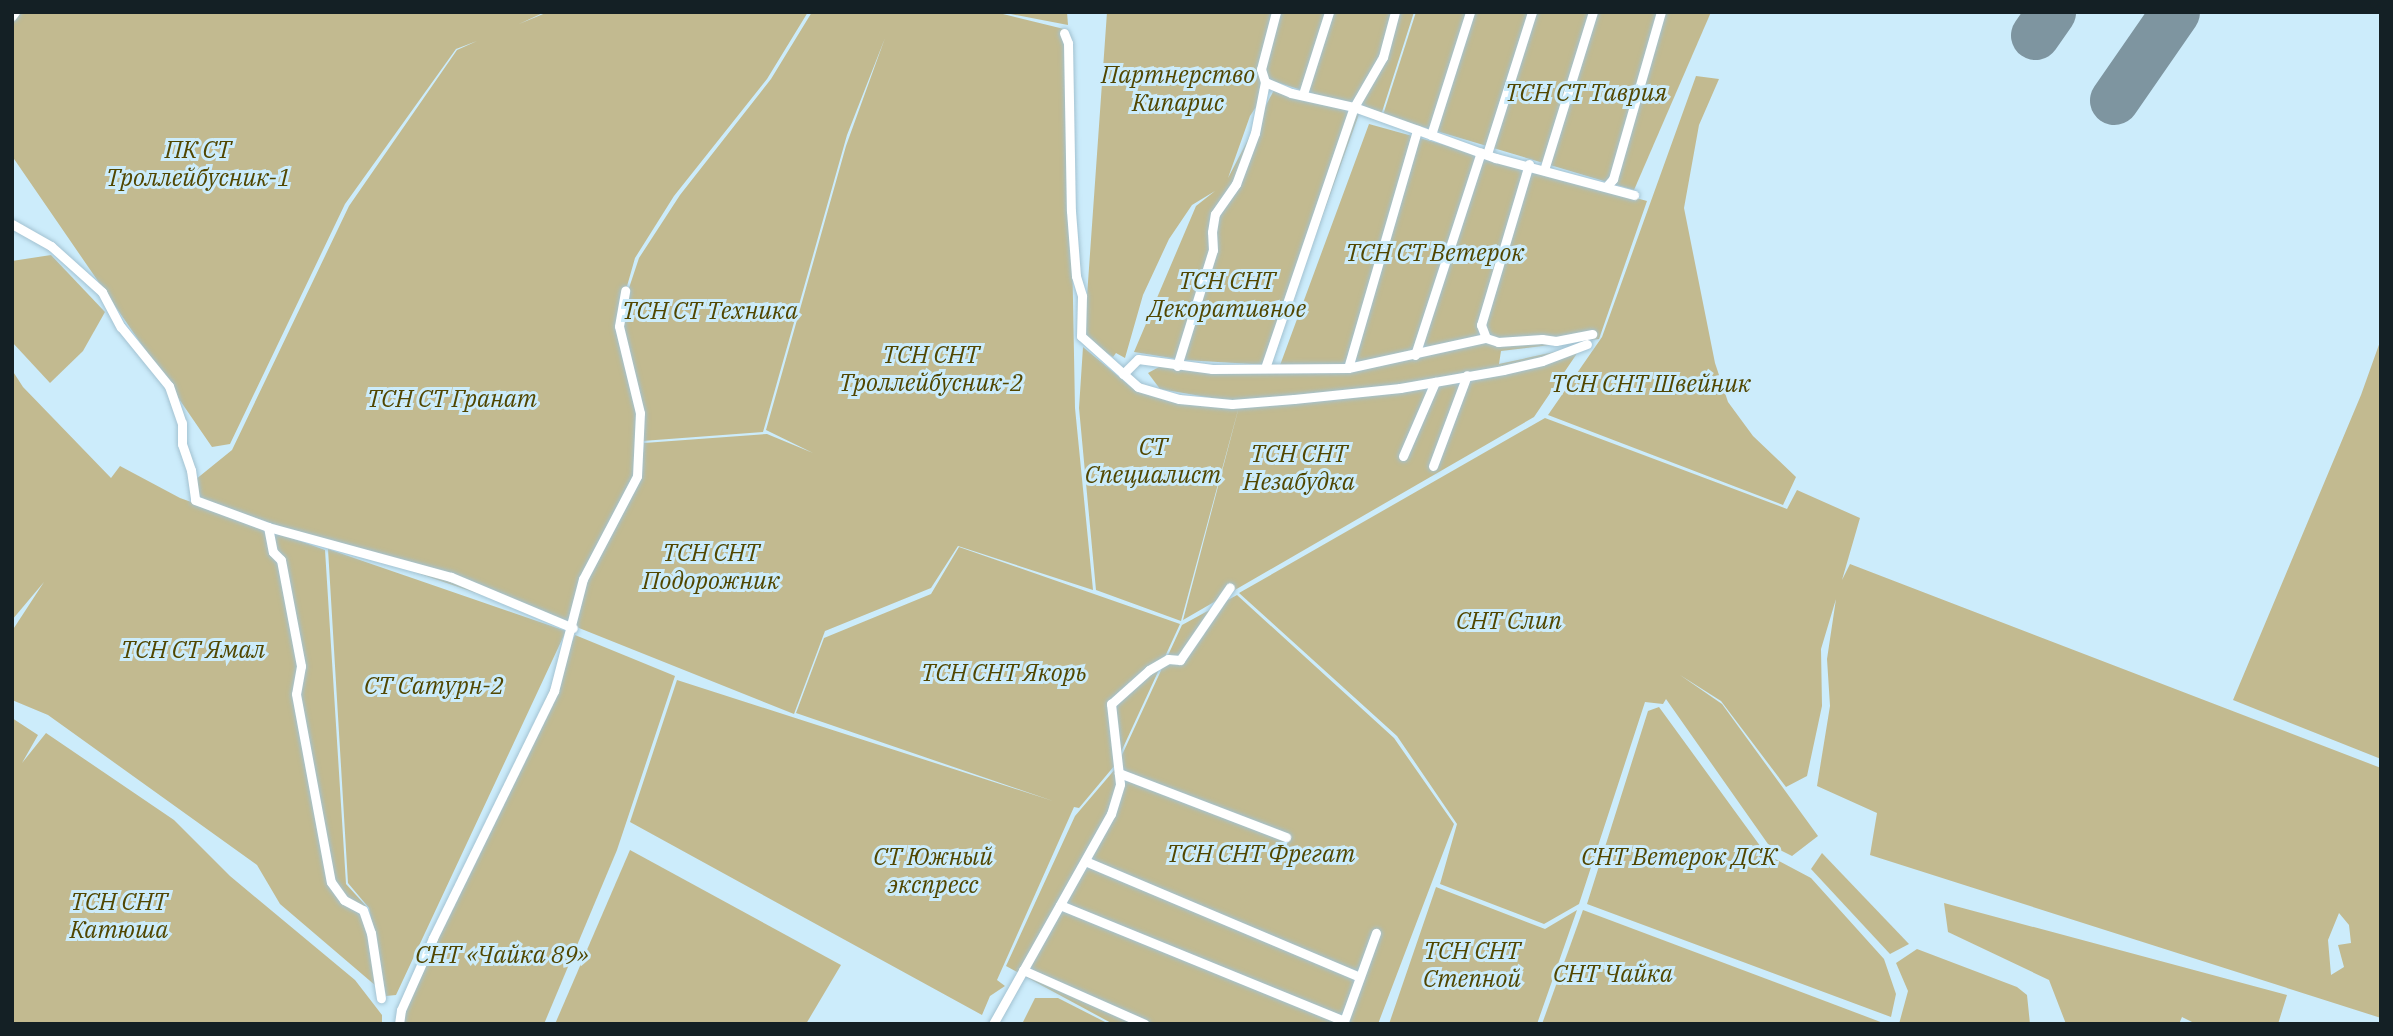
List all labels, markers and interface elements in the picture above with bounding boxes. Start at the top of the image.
park label: Партнерство Кипарис [1101,61,1255,117]
park label: ТСН СТ Таврия [1505,79,1667,107]
park label: ПК СТ Троллейбусник-1 [106,136,290,192]
park label: ТСН СТ Ветерок [1345,239,1525,267]
park label: ТСН СНТ Декоративное [1148,267,1306,323]
park label: ТСН СТ Техника [622,297,798,325]
park label: ТСН СНТ Троллейбусник-2 [839,341,1023,397]
park label: ТСН СНТ Швейник [1551,370,1751,398]
park label: ТСН СТ Гранат [367,385,537,413]
park label: СТ Специалист [1085,433,1221,489]
park label: ТСН СНТ Незабудка [1243,440,1355,496]
park label: ТСН СНТ Подорожник [642,539,780,595]
park label: СНТ Слип [1456,607,1562,635]
park label: ТСН СТ Ямал [121,636,265,664]
park label: ТСН СНТ Якорь [921,659,1087,687]
park label: СТ Сатурн-2 [364,672,504,700]
park label: ТСН СНТ Фрегат [1167,840,1355,868]
park label: СТ Южный экспресс [873,843,993,899]
park label: СНТ Ветерок ДСК [1581,843,1777,871]
park label: ТСН СНТ Катюша [70,888,168,944]
park label: ТСН СНТ Степной [1423,937,1521,993]
park label: СНТ «Чайка 89» [415,941,589,969]
park label: СНТ Чайка [1553,960,1673,988]

